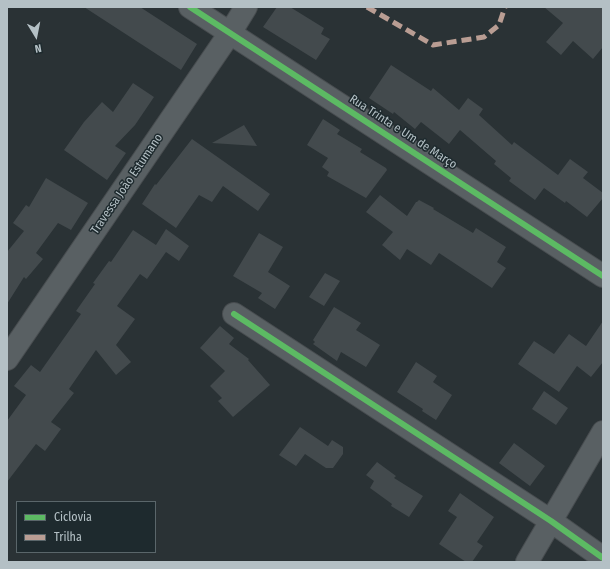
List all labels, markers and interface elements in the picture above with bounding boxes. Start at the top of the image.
north arrow [16,16,56,56]
text: N [34,41,43,55]
street label: Rua Trinta e Um de Março [347,92,459,172]
street label: Travessa João Estumano [88,131,166,237]
legend [16,501,156,553]
text: Ciclovia [54,510,92,524]
text: Trilha [54,530,82,544]

